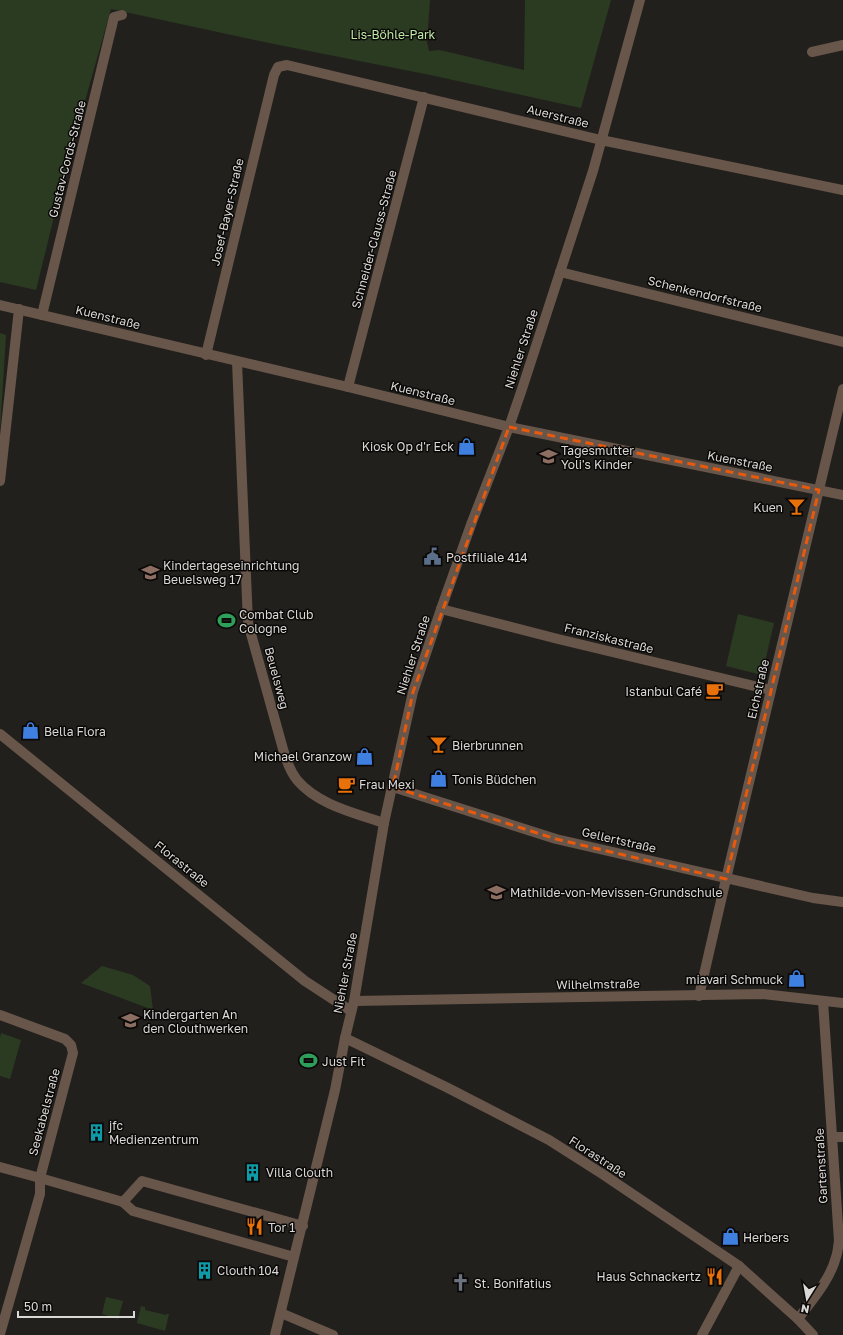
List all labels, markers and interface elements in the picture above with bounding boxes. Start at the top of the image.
park label: Lis-Böhle-Park [351,27,436,42]
street label: Gustav-Cords-Straße [45,99,89,219]
street label: Auerstraße [526,101,590,131]
street label: Josef-Bayer-Straße [207,157,247,267]
street label: Schneider-Clauss-Straße [348,168,400,310]
street label: Schenkendorfstraße [646,273,764,315]
street label: Kuenstraße [74,302,142,332]
street label: Niehler Straße [501,307,541,391]
street label: Kuenstraße [389,378,457,408]
shop icon: Kiosk Op d'r Eck [457,436,477,456]
place label: Kiosk Op d'r Eck [362,439,454,454]
place label: Tagesmutter Yoli's Kinder [561,443,634,472]
school or university icon: Tagesmutter Yoli's Kinder [538,447,558,467]
street label: Kuenstraße [706,447,774,475]
bar icon: Kuen [786,497,806,517]
place label: Kuen [753,500,783,515]
public building icon: Postfiliale 414 [423,547,443,567]
place label: Postfiliale 414 [446,550,528,565]
place label: Kindertageseinrichtung Beuelsweg 17 [163,558,300,587]
school or university icon: Kindertageseinrichtung Beuelsweg 17 [140,562,160,582]
place label: Combat Club Cologne [239,607,313,636]
sports icon: Combat Club Cologne [216,611,236,631]
street label: Niehler Straße [393,613,433,697]
street label: Franziskastraße [563,620,655,656]
street label: Beuelsweg [262,645,292,711]
street label: Eichstraße [744,658,772,720]
cafe icon: Istanbul Café [705,681,725,701]
place label: Istanbul Café [625,684,702,699]
shop icon: Bella Flora [21,721,41,741]
place label: Bella Flora [44,724,106,739]
bar icon: Bierbrunnen [429,735,449,755]
place label: Bierbrunnen [452,738,523,753]
shop icon: Michael Granzow [355,746,375,766]
place label: Michael Granzow [254,749,352,764]
shop icon: Tonis Büdchen [429,769,449,789]
place label: Tonis Büdchen [452,772,536,787]
cafe icon: Frau Mexi [336,774,356,794]
place label: Frau Mexi [359,777,415,792]
street label: Gellertstraße [580,824,658,856]
street label: Florastraße [152,837,212,891]
school or university icon: Mathilde-von-Mevissen-Grundschule [487,882,507,902]
place label: Mathilde-von-Mevissen-Grundschule [510,885,722,900]
street label: Niehler Straße [330,931,360,1015]
shop icon: miavari Schmuck [786,969,806,989]
place label: miavari Schmuck [686,972,783,987]
street label: Wilhelmstraße [556,976,640,992]
place label: Kindergarten An den Clouthwerken [143,1007,248,1036]
school or university icon: Kindergarten An den Clouthwerken [120,1011,140,1031]
sports icon: Just Fit [299,1051,319,1071]
place label: Just Fit [322,1054,365,1069]
street label: Seekabelstraße [25,1067,63,1157]
place label: jfc Medienzentrum [108,1118,199,1147]
building icon: jfc Medienzentrum [86,1122,106,1142]
street label: Gartenstraße [812,1128,830,1204]
street label: Florastraße [566,1133,630,1181]
building icon: Villa Clouth [243,1162,263,1182]
place label: Villa Clouth [266,1165,333,1180]
restaurant icon: Tor 1 [245,1217,265,1237]
place label: Tor 1 [268,1220,295,1235]
shop icon: Herbers [720,1227,740,1247]
place label: Herbers [743,1230,789,1245]
building icon: Clouth 104 [194,1260,214,1280]
place label: Clouth 104 [217,1263,279,1278]
restaurant icon: Haus Schnackertz [704,1266,724,1286]
place label: Haus Schnackertz [597,1269,701,1284]
church icon: St. Bonifatius [451,1273,471,1293]
place label: St. Bonifatius [474,1276,551,1291]
north arrow [787,1279,827,1319]
scale bar [18,1293,134,1319]
text: 50 m [24,1299,52,1314]
text: N [800,1302,810,1316]

